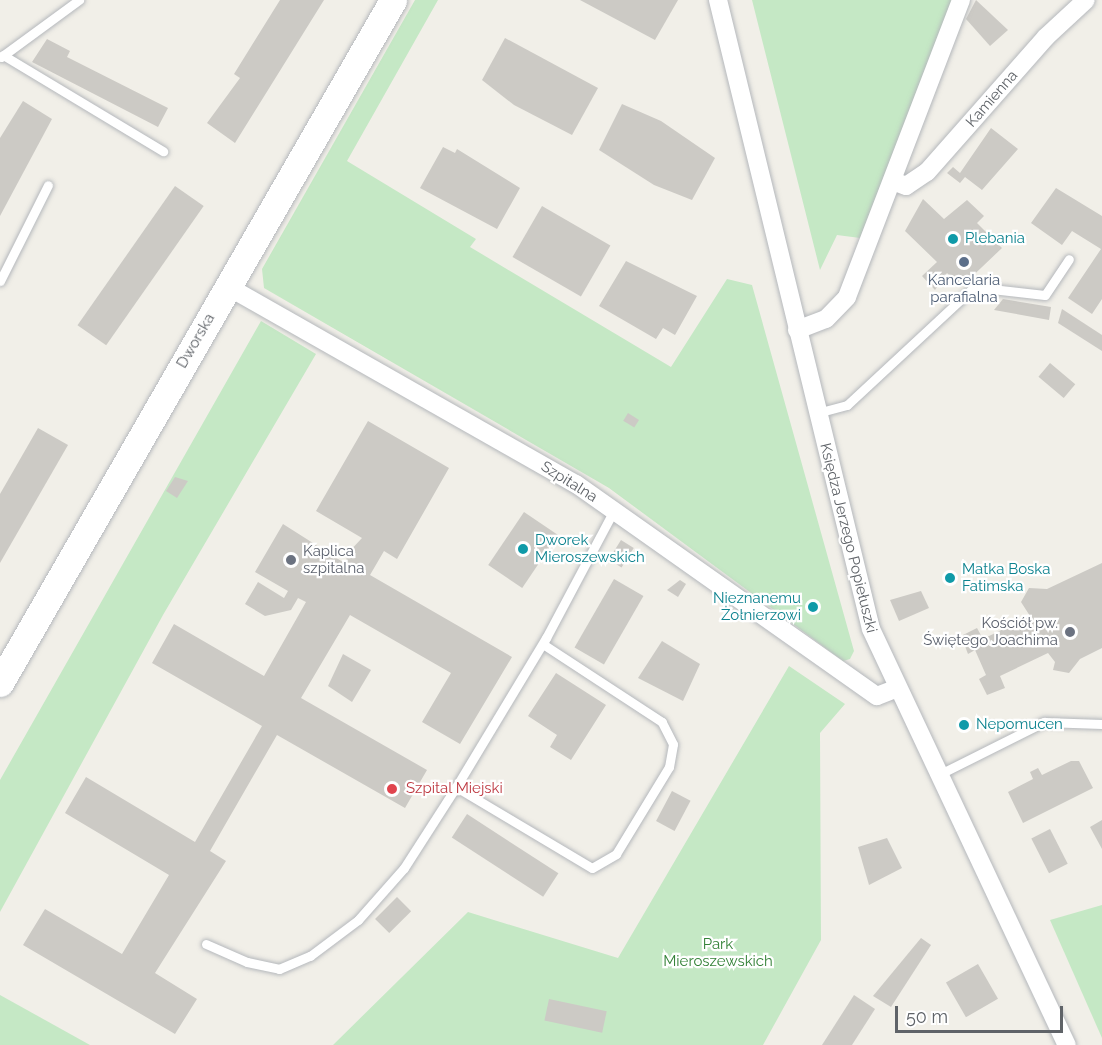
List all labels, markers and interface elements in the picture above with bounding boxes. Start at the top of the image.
street label: Kamienna [962,67,1022,131]
place label: Plebania [965,230,1025,248]
marker: Plebania [946,232,960,246]
marker: Kancelaria parafialna [957,255,971,269]
place label: Kancelaria parafialna [928,271,1000,306]
street label: Dworska [173,310,219,372]
street label: Księdza Jerzego Popiełuszki [816,441,880,635]
street label: Szpitalna [537,458,601,506]
place label: Dworek Mieroszewskich [535,531,645,566]
place label: Kaplica szpitalna [303,542,364,577]
marker: Dworek Mieroszewskich [516,542,530,556]
marker: Kaplica szpitalna [284,553,298,567]
place label: Matka Boska Fatimska [962,560,1050,595]
marker: Matka Boska Fatimska [943,571,957,585]
place label: Nieznanemu Żołnierzowi [713,589,801,624]
marker: Nieznanemu Żołnierzowi [806,600,820,614]
place label: Kościół pw. Świętego Joachima [923,614,1058,649]
marker: Kościół pw. Świętego Joachima [1063,625,1077,639]
place label: Nepomucen [976,716,1063,734]
marker: Nepomucen [957,718,971,732]
marker: Szpital Miejski [383,780,401,798]
place label: Szpital Miejski [406,780,503,798]
park label: Park Mieroszewskich [663,935,773,970]
scale bar [898,994,1066,1032]
text: 50 m [906,1006,948,1027]

